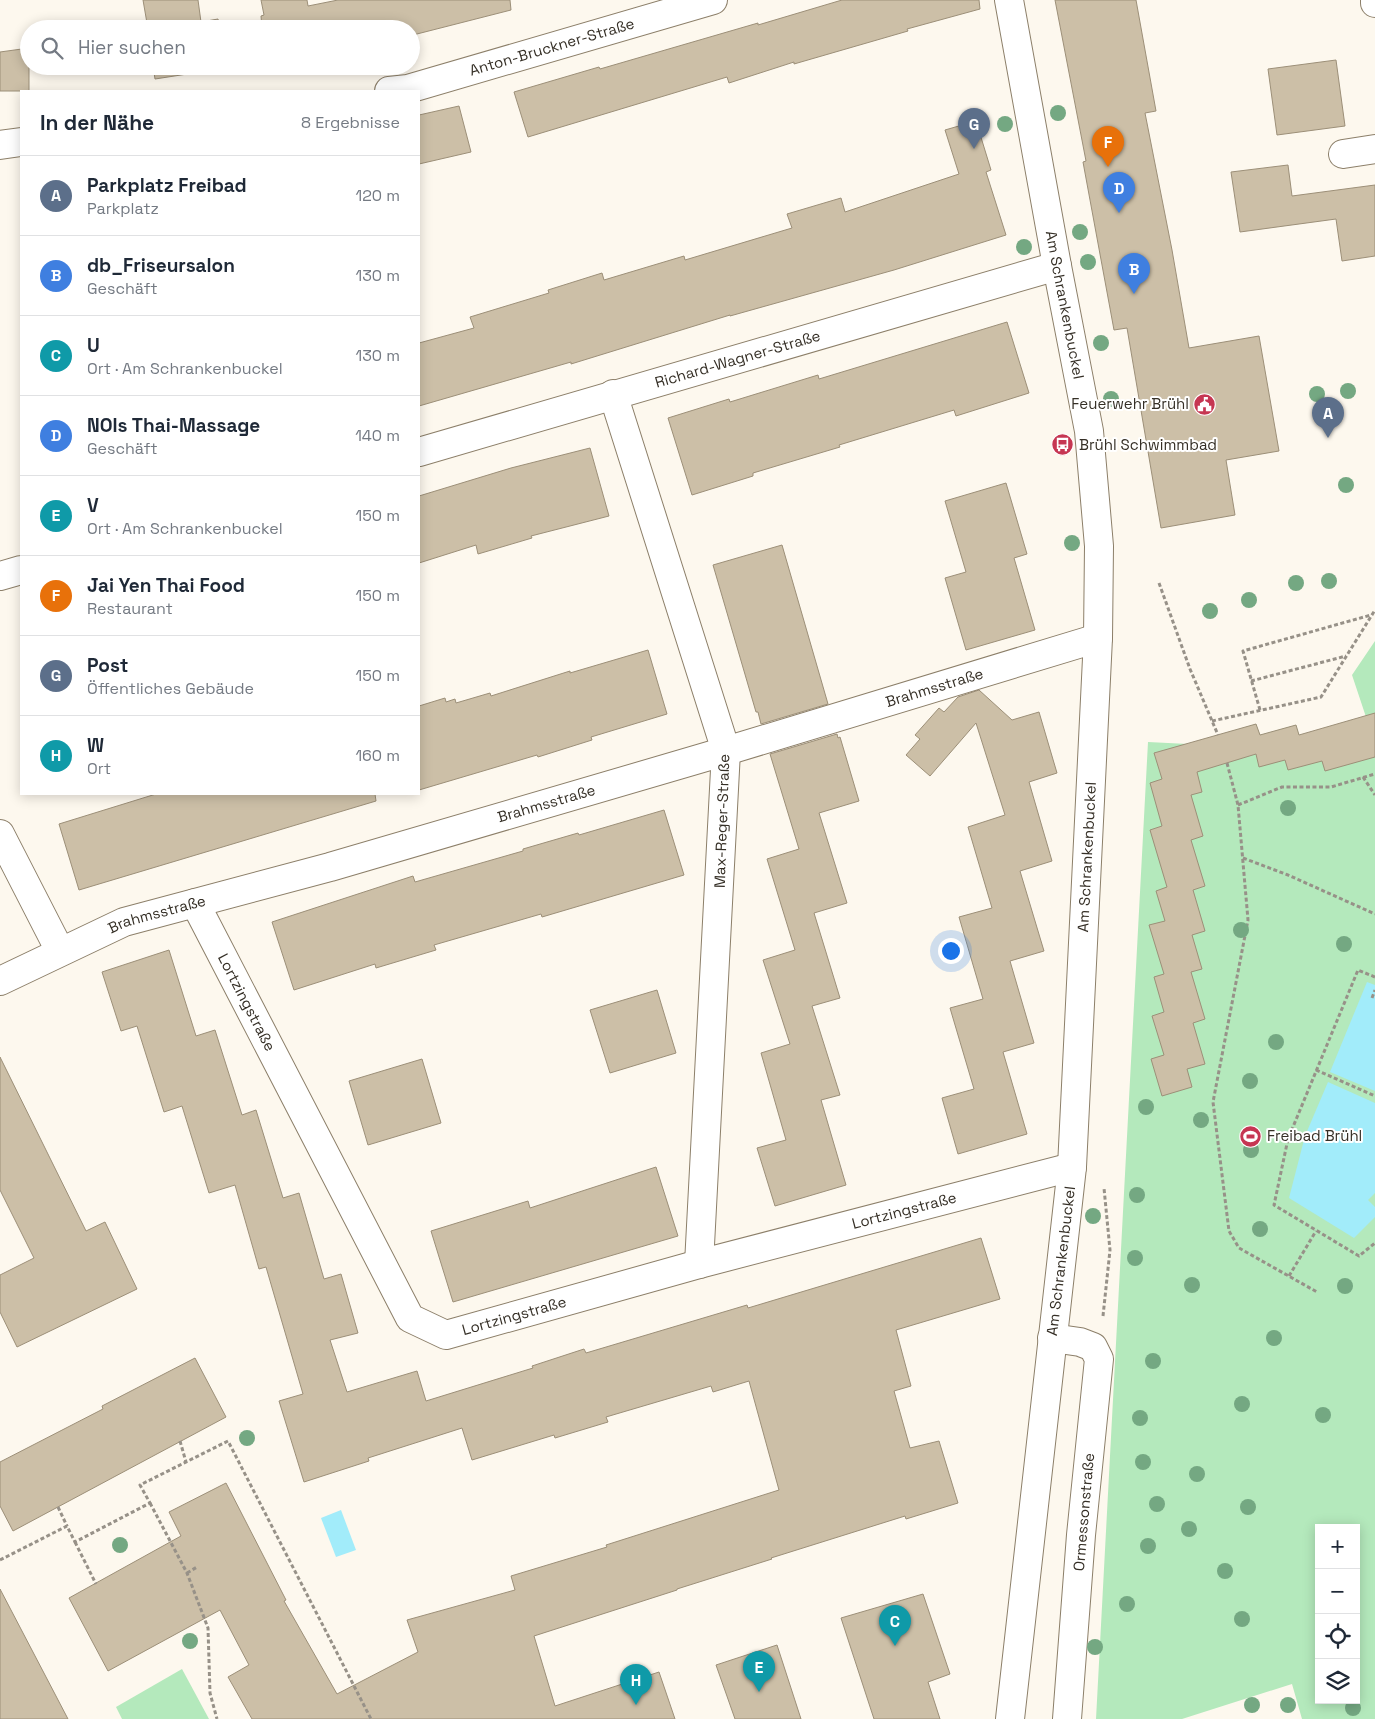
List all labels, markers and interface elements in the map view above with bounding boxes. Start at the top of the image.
street label: Anton-Bruckner-Straße [467,13,637,80]
search box [20,20,420,75]
icon: search [38,34,66,62]
text: Hier suchen [78,35,186,60]
pin: G [958,108,990,149]
text: In der Nähe [40,109,154,136]
text: 8 Ergebnisse [301,112,400,133]
pin: F [1092,126,1124,167]
pin: D [1103,172,1135,213]
text: Parkplatz Freibad [87,173,247,198]
text: A [51,185,61,206]
text: 120 m [356,185,400,206]
text: Parkplatz [87,198,159,219]
street label: Am Schrankenbuckel [1042,229,1089,381]
text: db_Friseursalon [87,253,235,278]
pin: B [1118,253,1150,294]
text: B [51,265,61,286]
text: 130 m [356,265,400,286]
text: Geschäft [87,278,158,299]
street label: Richard-Wagner-Straße [653,325,823,392]
text: U [87,333,100,358]
text: C [51,345,61,366]
text: 130 m [356,345,400,366]
text: Ort · Am Schrankenbuckel [87,358,283,379]
public building icon: Feuerwehr Brühl [1193,392,1217,416]
place label: Feuerwehr Brühl [1071,394,1189,413]
pin: A [1312,397,1344,438]
text: NOIs Thai-Massage [87,413,260,438]
text: D [51,425,61,446]
text: 140 m [355,425,400,446]
bus stop icon: Brühl Schwimmbad [1051,433,1075,457]
place label: Brühl Schwimmbad [1079,435,1217,454]
text: Geschäft [87,438,158,459]
text: V [87,493,99,518]
text: E [52,505,60,526]
text: 150 m [356,505,400,526]
text: Ort · Am Schrankenbuckel [87,518,283,539]
text: Jai Yen Thai Food [87,573,245,598]
text: F [52,585,60,606]
text: 150 m [356,585,400,606]
text: Restaurant [87,598,173,619]
text: Post [87,653,128,678]
street label: Brahmsstraße [883,663,985,711]
text: G [51,665,61,686]
text: 150 m [356,665,400,686]
text: Öffentliches Gebäude [87,678,254,699]
text: W [87,733,104,758]
text: H [51,745,61,766]
text: 160 m [355,745,400,766]
street label: Max-Reger-Straße [710,753,733,888]
text: Ort [87,758,111,779]
street label: Brahmsstraße [495,780,597,826]
street label: Am Schrankenbuckel [1073,781,1100,933]
street label: Brahmsstraße [105,891,208,937]
your location [938,938,964,964]
street label: Lortzingstraße [214,950,280,1054]
sports icon: Freibad Brühl [1239,1124,1263,1148]
place label: Freibad Brühl [1267,1126,1362,1145]
street label: Am Schrankenbuckel [1042,1185,1079,1337]
street label: Lortzingstraße [850,1187,959,1233]
street label: Lortzingstraße [460,1292,568,1339]
street label: Ormessonstraße [1069,1452,1098,1572]
map controls [1315,1524,1360,1704]
button: + [1315,1524,1360,1569]
button: − [1315,1569,1360,1614]
pin: C [879,1605,911,1646]
button: locate [1315,1614,1360,1659]
pin: E [743,1651,775,1692]
button: layers [1315,1659,1360,1704]
pin: H [620,1664,652,1705]

